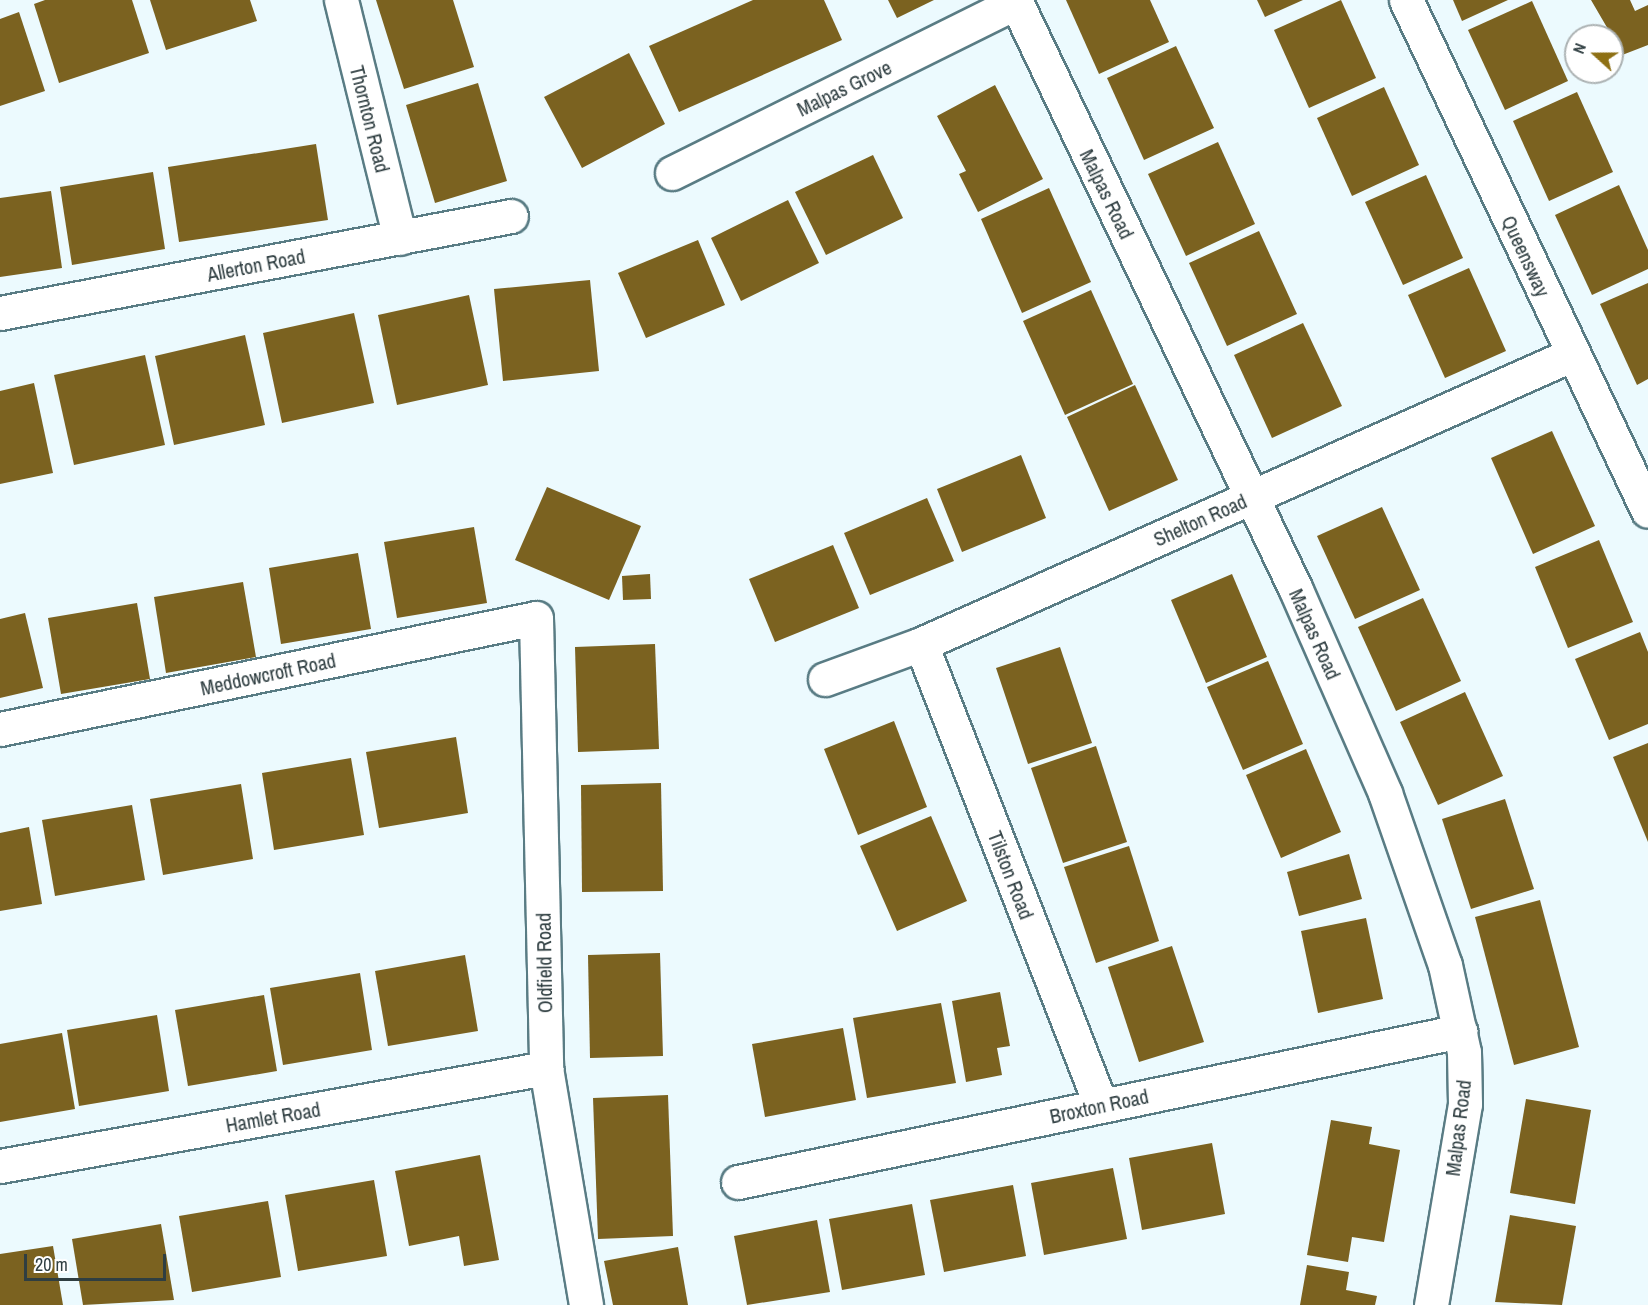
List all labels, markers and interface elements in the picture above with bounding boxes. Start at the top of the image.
north arrow [1564,24,1624,84]
text: N [1567,40,1591,57]
street label: Malpas Grove [793,55,895,121]
street label: Thornton Road [345,63,395,175]
street label: Malpas Road [1075,145,1139,243]
street label: Queensway [1497,212,1555,300]
street label: Allerton Road [205,244,307,286]
street label: Shelton Road [1150,489,1250,551]
street label: Malpas Road [1284,585,1346,683]
street label: Meddowcroft Road [198,648,338,700]
street label: Tilston Road [983,827,1039,923]
street label: Oldfield Road [531,913,557,1013]
street label: Malpas Road [1440,1079,1476,1177]
street label: Broxton Road [1047,1084,1151,1128]
street label: Hamlet Road [224,1097,322,1137]
scale bar [27,1242,170,1280]
text: 20 m [35,1252,68,1277]

